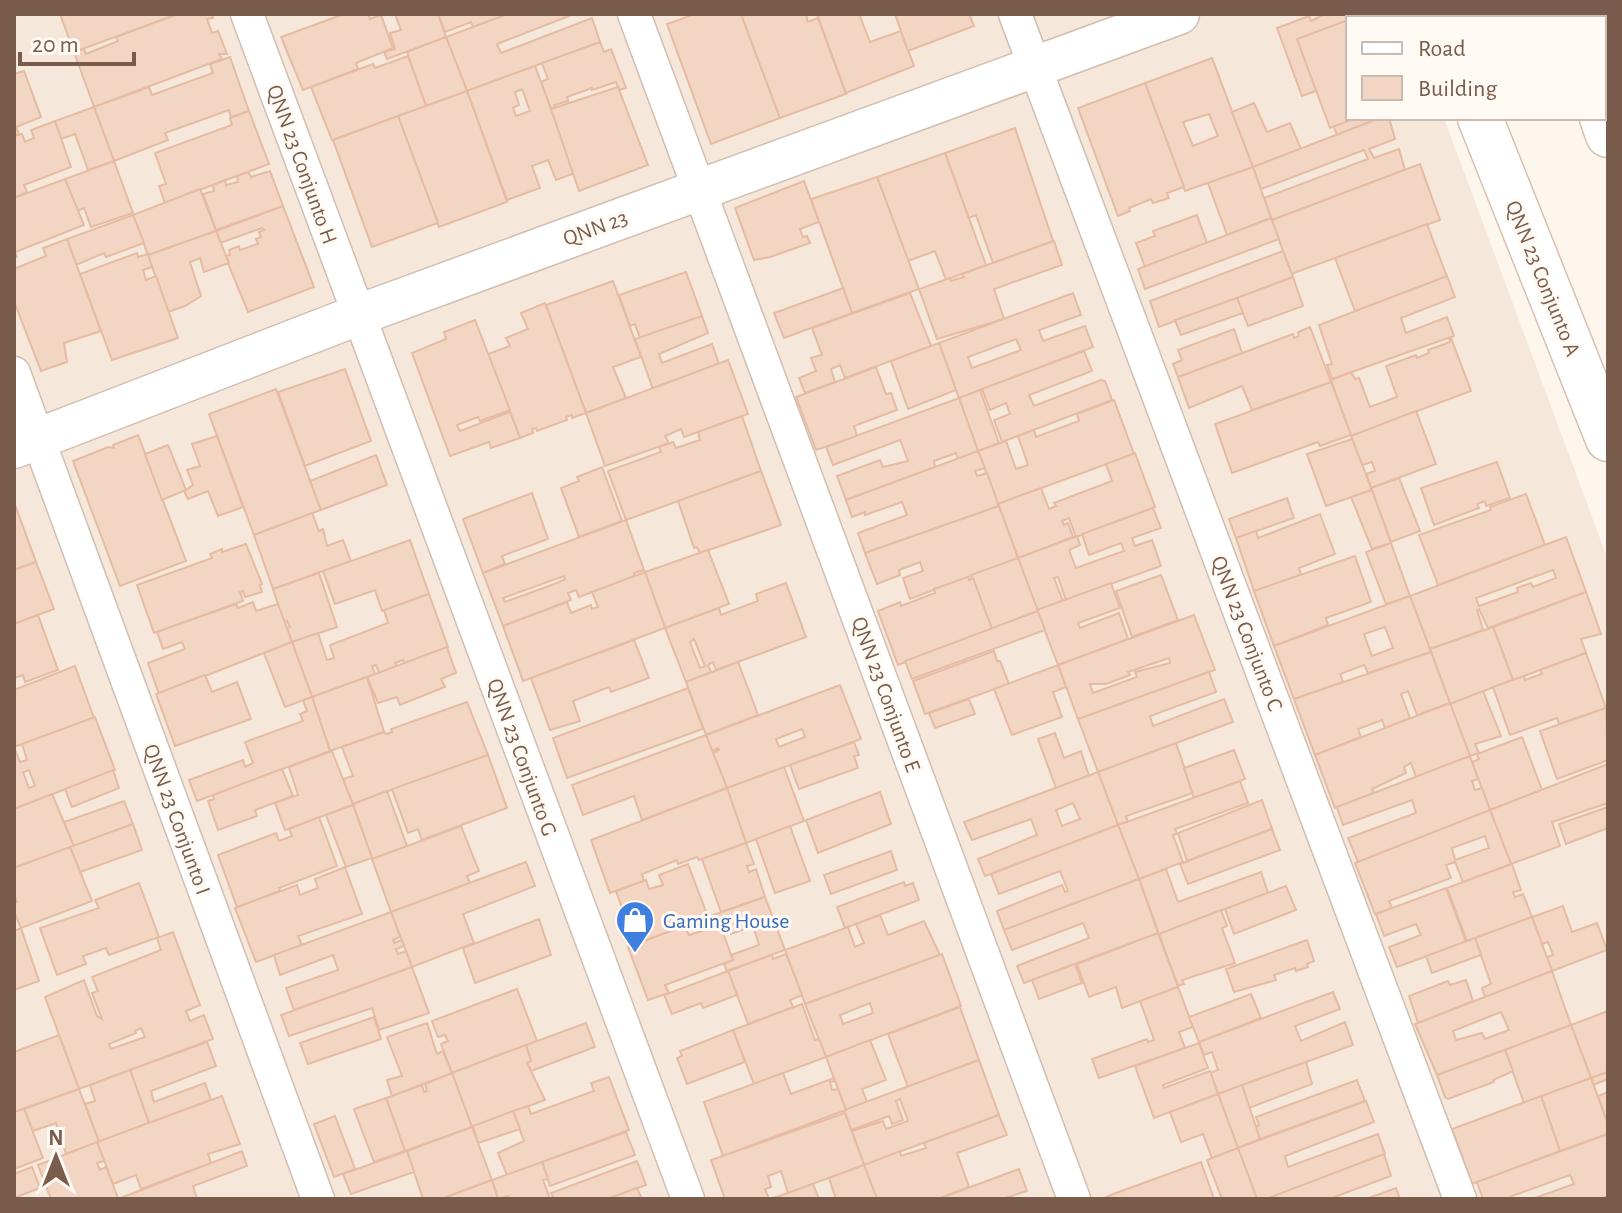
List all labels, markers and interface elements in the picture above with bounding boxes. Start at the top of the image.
scale bar [20,16,134,66]
legend [1346,16,1606,120]
text: 20 m [32,33,79,57]
text: Road [1418,37,1466,61]
text: Building [1418,77,1497,101]
street label: QNN 23 Conjunto H [263,82,341,247]
street label: QNN 23 Conjunto A [1502,198,1584,359]
street label: QNN 23 [560,206,631,250]
street label: QNN 23 Conjunto C [1207,553,1287,714]
street label: QNN 23 Conjunto E [848,614,924,775]
street label: QNN 23 Conjunto G [483,676,561,839]
street label: QNN 23 Conjunto I [140,741,215,898]
shop icon: Gaming House [614,899,656,954]
place label: Gaming House [663,910,789,932]
north arrow [16,1117,96,1197]
text: N [48,1127,64,1149]

